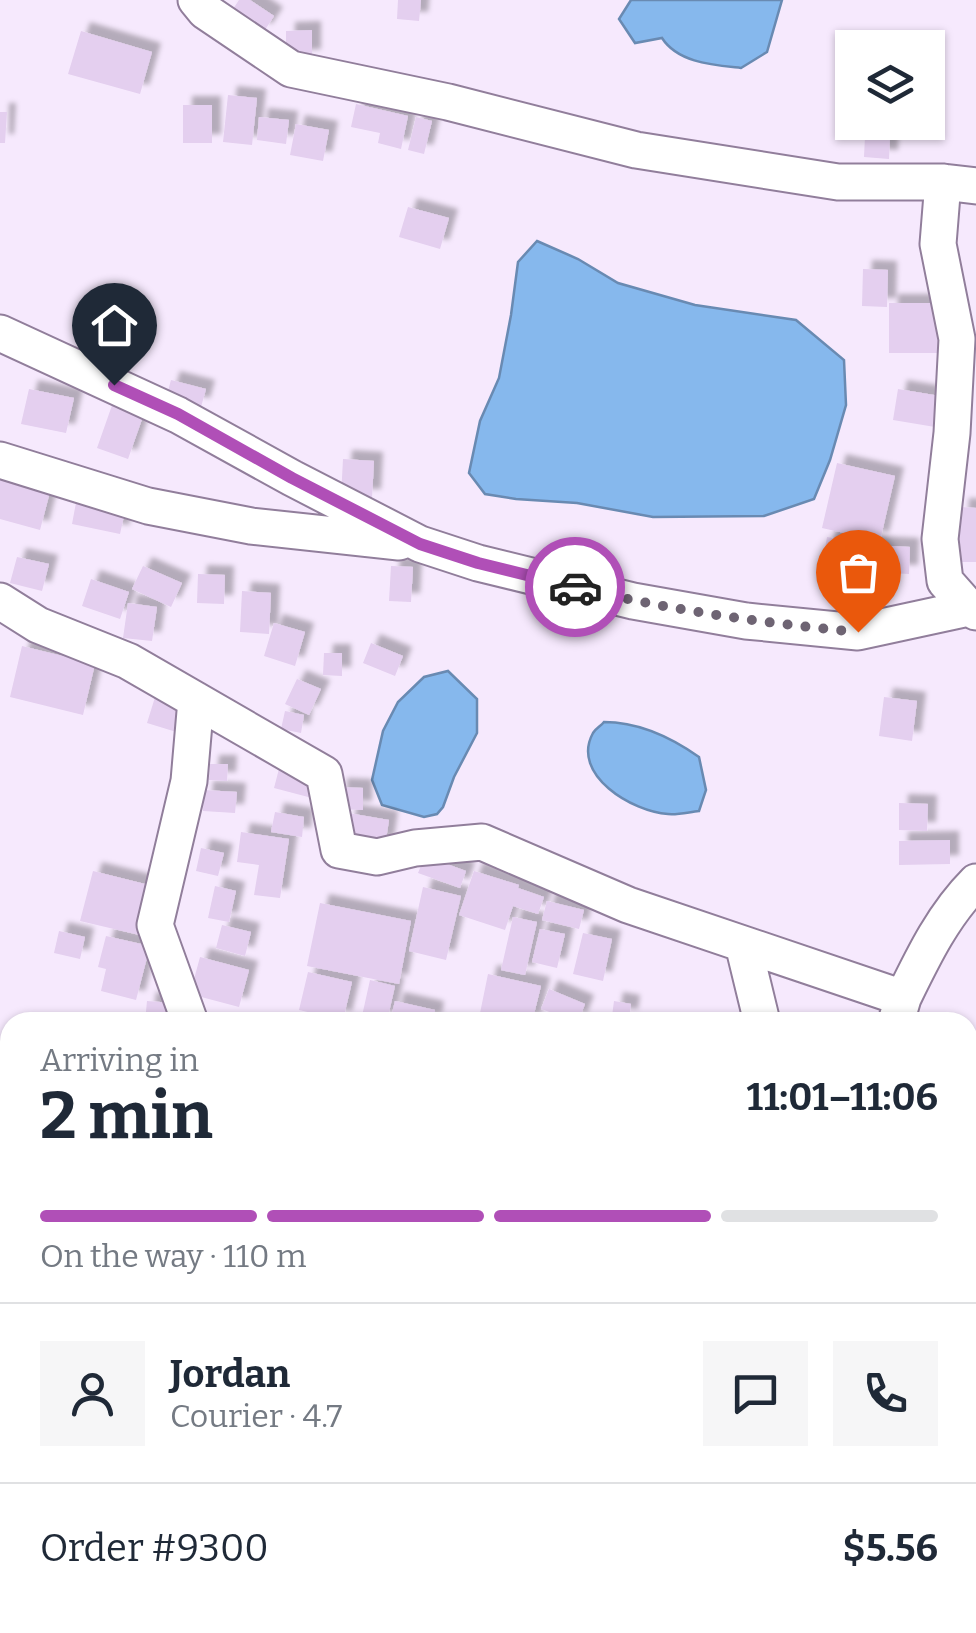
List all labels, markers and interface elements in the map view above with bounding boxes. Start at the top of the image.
map controls [835,30,945,140]
button: layers [835,30,945,140]
pin [72,283,157,386]
icon: home [87,298,142,353]
pin [816,530,901,633]
courier [525,537,625,637]
icon: bag [831,545,886,600]
icon: car [548,560,603,615]
text: Arriving in [40,1041,199,1079]
text: 11:01–11:06 [746,1074,938,1120]
text: 2 min [40,1077,213,1155]
text: On the way · 110 m [40,1237,306,1275]
button: person [40,1341,145,1446]
button: chat [703,1341,808,1446]
button: phone [833,1341,938,1446]
text: Jordan [170,1351,290,1397]
text: Courier · 4.7 [170,1397,342,1435]
text: Order #9300 [40,1525,269,1571]
text: $5.56 [843,1525,938,1571]

